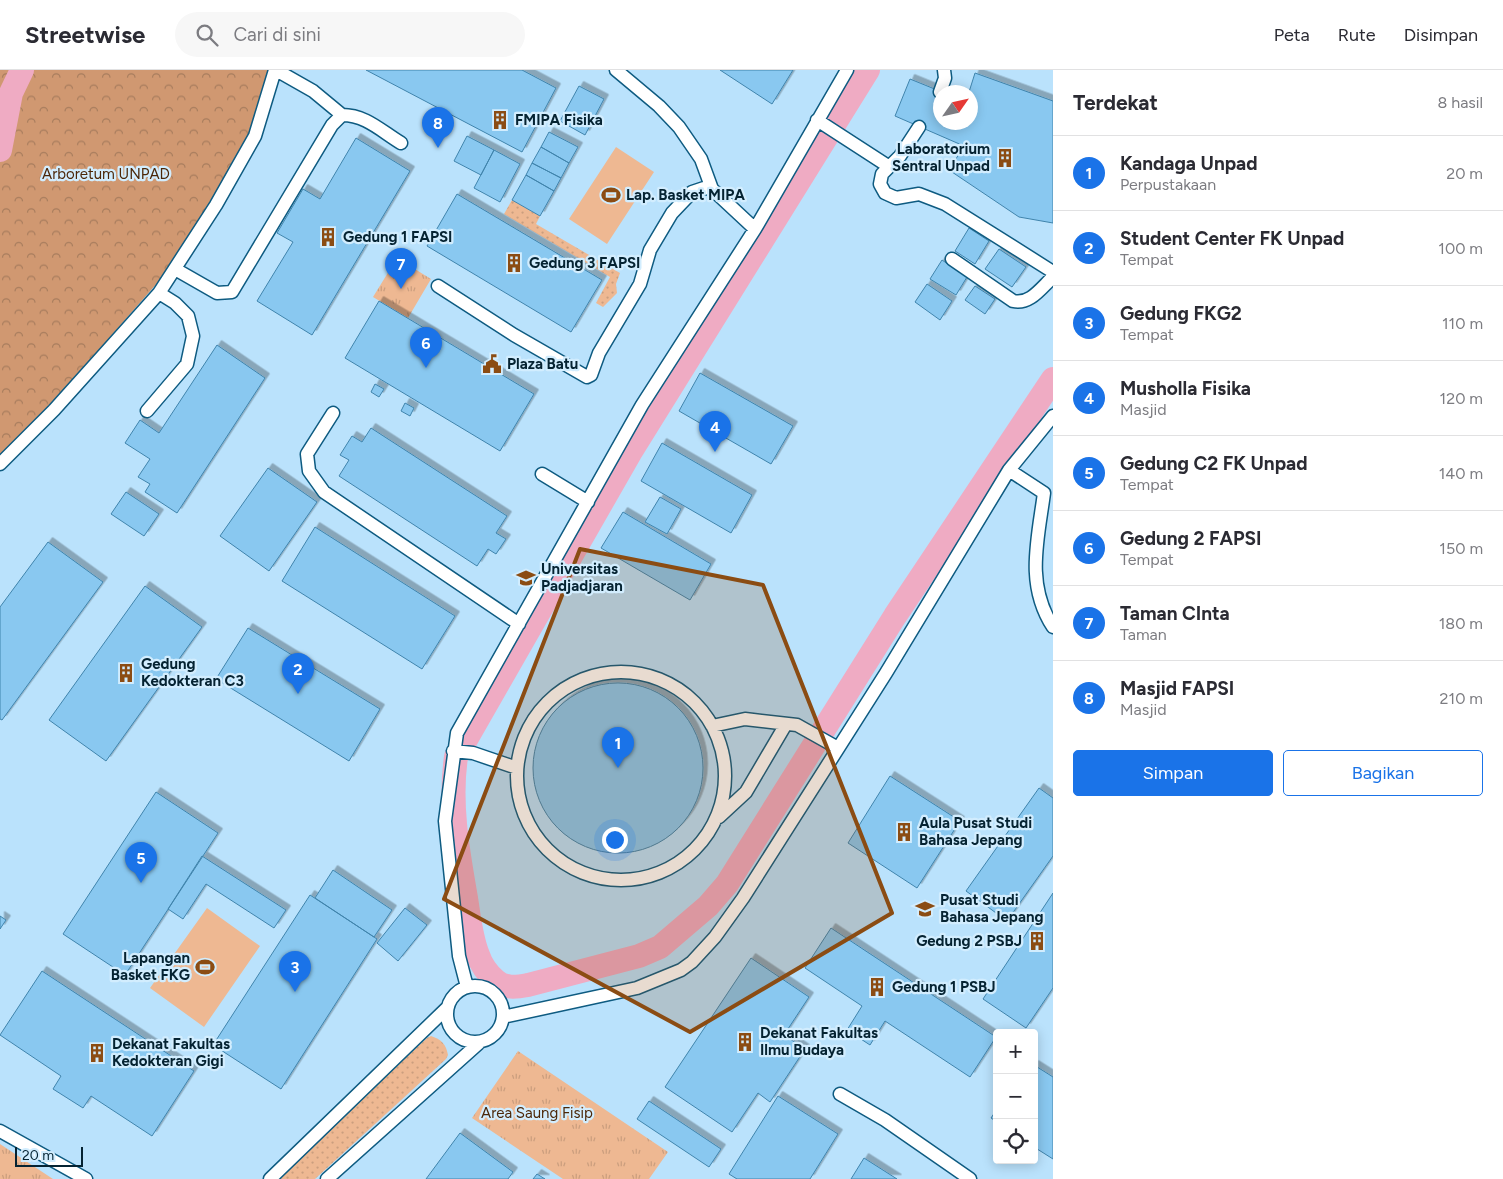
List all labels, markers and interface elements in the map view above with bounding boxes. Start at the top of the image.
search box [175,12,525,57]
text: Streetwise [25,20,145,49]
icon: search [193,21,221,49]
text: Cari di sini [233,23,321,46]
text: Peta [1274,24,1310,46]
text: Rute [1338,24,1376,46]
text: Disimpan [1404,24,1478,46]
north arrow [933,85,978,130]
text: Terdekat [1073,90,1158,115]
text: 8 hasil [1437,93,1483,112]
pin: 8 [422,107,454,148]
building icon: FMIPA Fisika [489,109,511,131]
place label: FMIPA Fisika [515,111,603,129]
place label: Laboratorium Sentral Unpad [892,140,990,175]
building icon: Laboratorium Sentral Unpad [994,147,1016,169]
text: Kandaga Unpad [1120,152,1258,175]
text: 1 [1086,164,1092,183]
text: 20 m [1446,164,1483,183]
park label: Arboretum UNPAD [42,165,170,183]
text: Perpustakaan [1120,175,1216,194]
sports icon: Lap. Basket MIPA [600,184,622,206]
place label: Lap. Basket MIPA [626,186,745,204]
building icon: Gedung 1 FAPSI [317,226,339,248]
text: Student Center FK Unpad [1120,227,1344,250]
place label: Gedung 1 FAPSI [343,228,452,246]
text: 2 [1084,239,1094,258]
text: 100 m [1438,239,1483,258]
pin: 7 [385,248,417,289]
text: Tempat [1120,250,1174,269]
building icon: Gedung 3 FAPSI [503,252,525,274]
place label: Gedung 3 FAPSI [529,254,640,272]
text: Gedung FKG2 [1120,302,1242,325]
text: 3 [1085,314,1093,333]
text: 110 m [1442,314,1483,333]
text: Tempat [1120,325,1174,344]
pin: 6 [410,327,442,368]
public building icon: Plaza Batu [481,353,503,375]
place label: Plaza Batu [507,355,578,373]
text: Musholla Fisika [1120,377,1251,400]
text: 4 [1084,389,1094,408]
text: 120 m [1440,389,1483,408]
text: Masjid [1120,400,1167,419]
pin: 4 [699,411,731,452]
text: Gedung C2 FK Unpad [1120,452,1308,475]
text: 5 [1084,464,1094,483]
text: 140 m [1439,464,1483,483]
text: Tempat [1120,475,1174,494]
text: Gedung 2 FAPSI [1120,527,1262,550]
text: 6 [1084,539,1094,558]
text: 150 m [1439,539,1483,558]
text: Tempat [1120,550,1174,569]
place label: Universitas Padjadjaran [541,560,623,595]
school or university icon: Universitas Padjadjaran [515,567,537,589]
text: Taman CInta [1120,602,1230,625]
text: 7 [1085,614,1093,633]
text: 180 m [1439,614,1483,633]
text: Taman [1120,625,1167,644]
pin: 2 [282,653,314,694]
place label: Gedung Kedokteran C3 [141,655,244,690]
building icon: Gedung Kedokteran C3 [115,662,137,684]
text: Masjid FAPSI [1120,677,1234,700]
text: 8 [1084,689,1094,708]
text: 210 m [1440,689,1483,708]
text: Masjid [1120,700,1167,719]
pin: 1 [602,727,634,768]
button: Simpan [1073,750,1273,796]
button: Bagikan [1283,750,1483,796]
place label: Aula Pusat Studi Bahasa Jepang [919,814,1032,849]
building icon: Aula Pusat Studi Bahasa Jepang [893,821,915,843]
your location [602,827,628,853]
pin: 5 [125,842,157,883]
place label: Pusat Studi Bahasa Jepang [940,891,1043,926]
school or university icon: Pusat Studi Bahasa Jepang [914,898,936,920]
building icon: Gedung 2 PSBJ [1026,930,1048,952]
place label: Gedung 2 PSBJ [916,932,1022,950]
place label: Lapangan Basket FKG [111,949,190,984]
pin: 3 [279,951,311,992]
sports icon: Lapangan Basket FKG [194,956,216,978]
building icon: Gedung 1 PSBJ [866,976,888,998]
place label: Gedung 1 PSBJ [892,978,996,996]
place label: Dekanat Fakultas Ilmu Budaya [760,1024,878,1059]
map controls [993,1029,1038,1164]
button: + [993,1029,1038,1074]
building icon: Dekanat Fakultas Ilmu Budaya [734,1031,756,1053]
place label: Dekanat Fakultas Kedokteran Gigi [112,1035,230,1070]
building icon: Dekanat Fakultas Kedokteran Gigi [86,1042,108,1064]
button: − [993,1074,1038,1119]
park label: Area Saung Fisip [481,1104,593,1122]
button: locate [993,1119,1038,1164]
scale bar [15,1144,82,1167]
text: 20 m [22,1147,54,1164]

